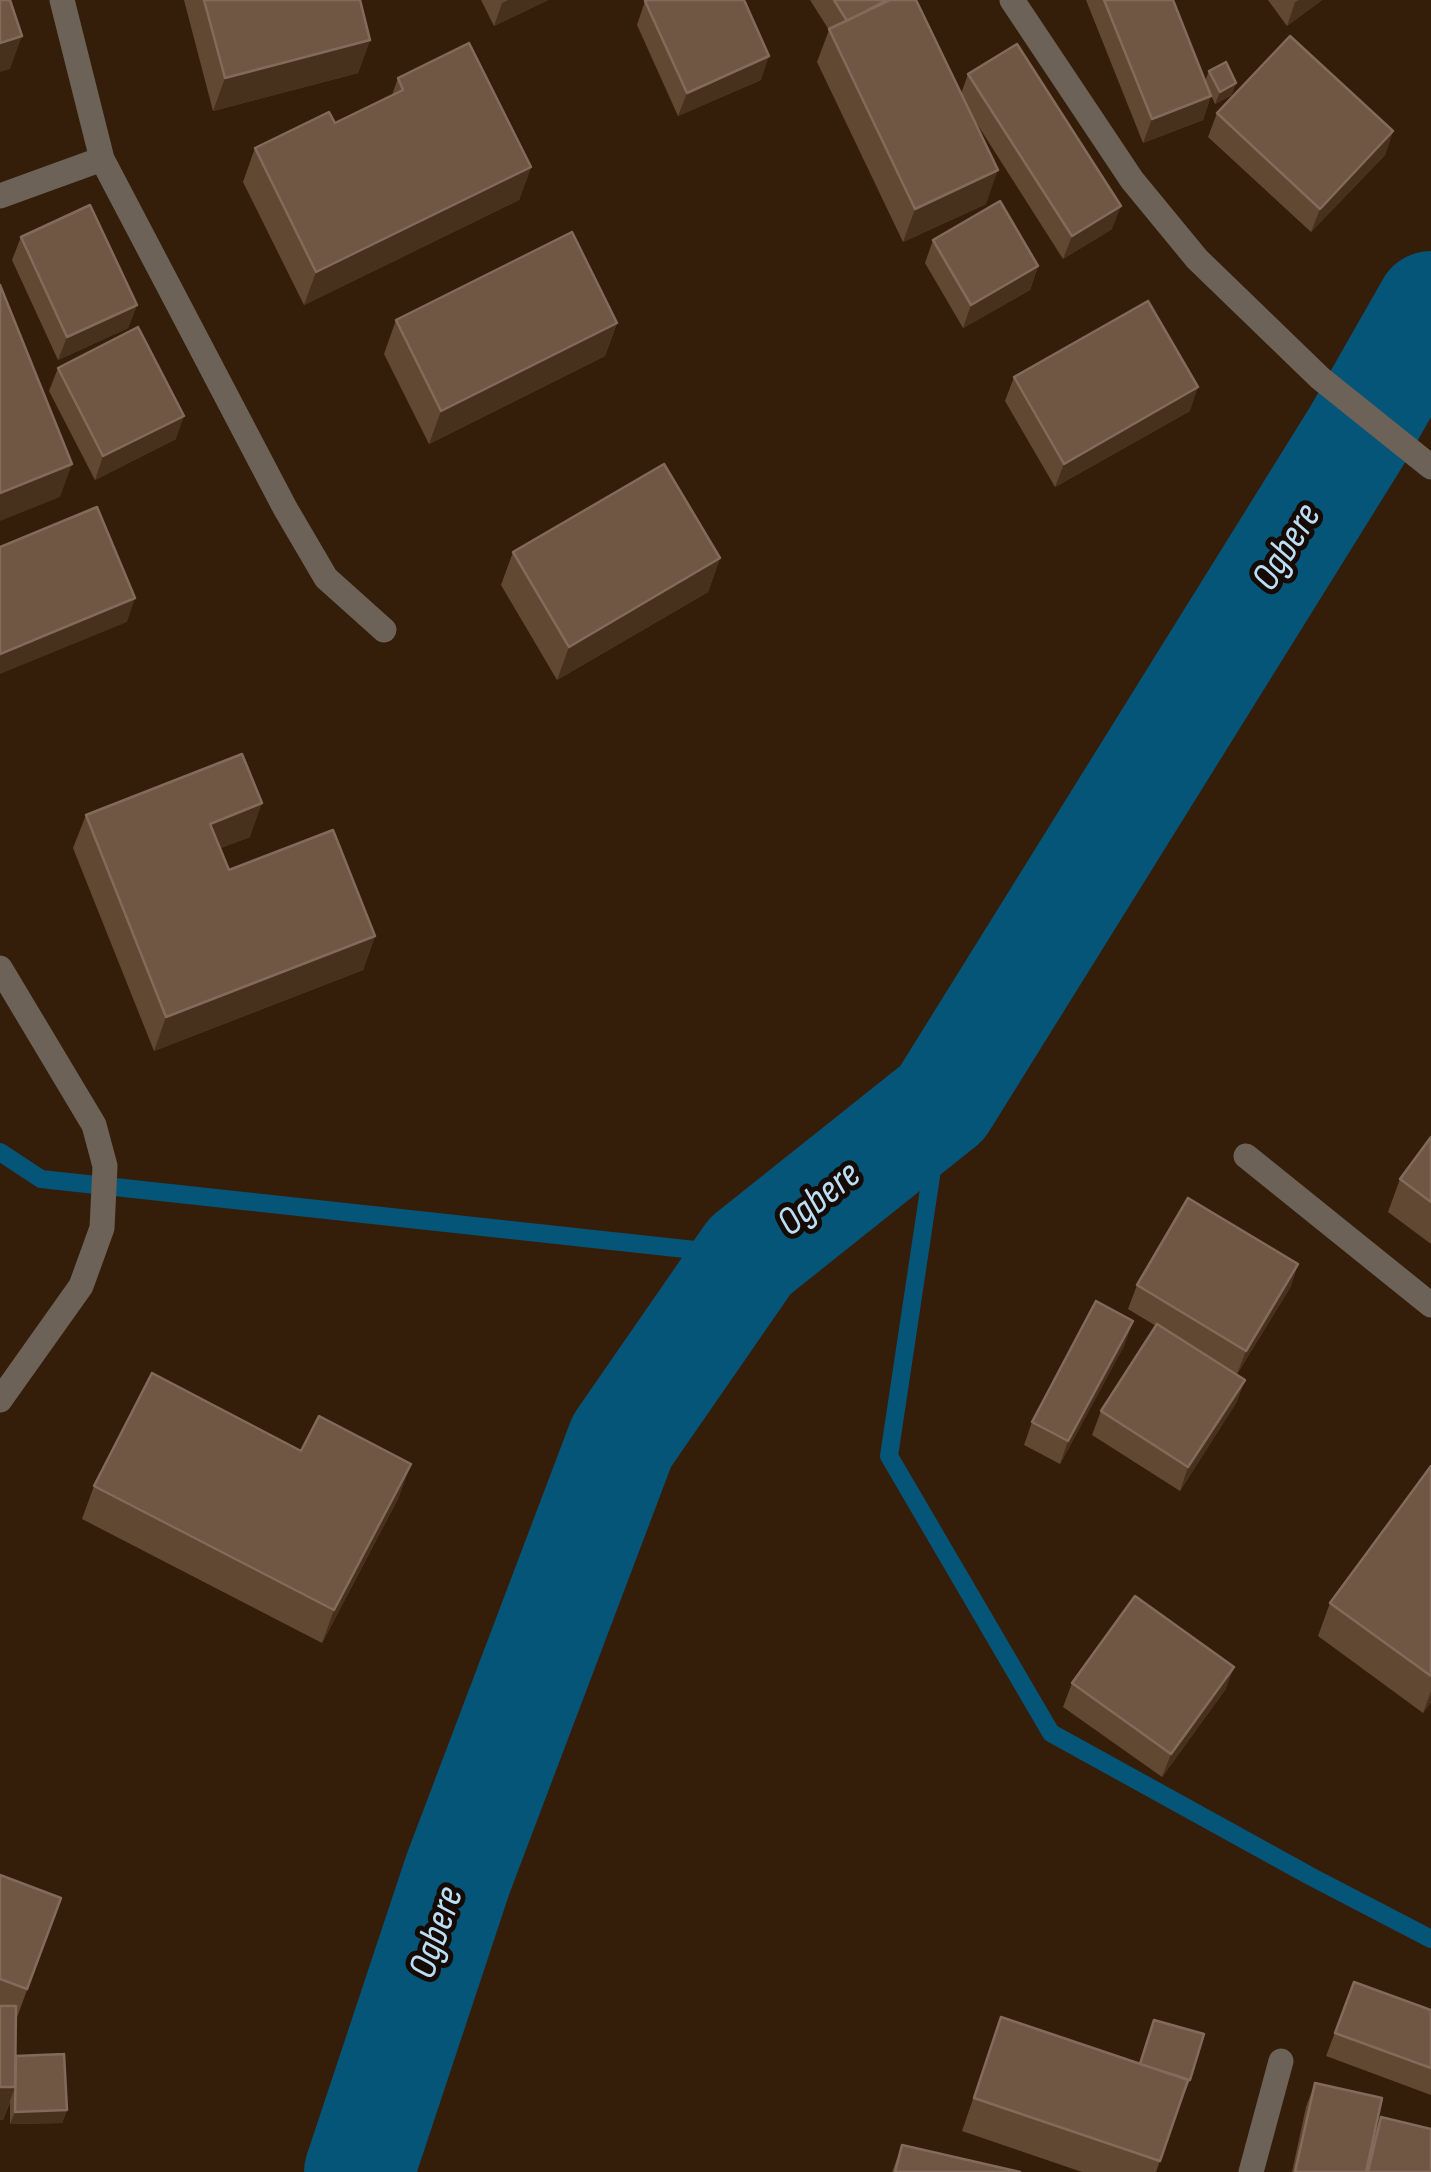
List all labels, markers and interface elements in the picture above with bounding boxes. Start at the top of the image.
water label: Ogbere [1243,496,1333,600]
water label: Ogbere [769,1152,871,1248]
water label: Ogbere [400,1881,476,1985]

